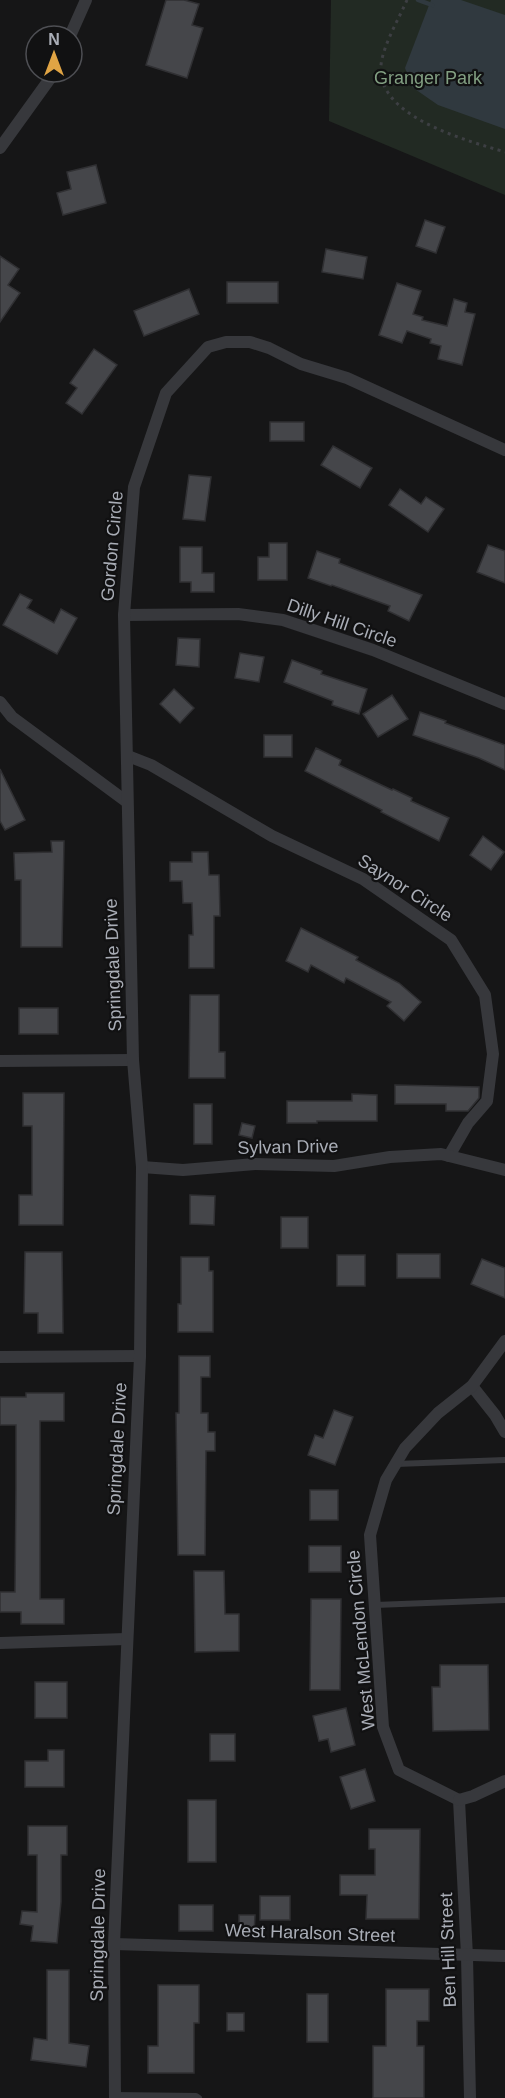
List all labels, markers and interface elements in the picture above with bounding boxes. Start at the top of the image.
north arrow [24,24,84,84]
text: N [48,31,60,48]
park label: Granger Park [374,68,483,88]
street label: Gordon Circle [97,490,127,602]
street label: Dilly Hill Circle [284,595,400,651]
street label: Saynor Circle [354,850,456,926]
street label: Springdale Drive [101,898,125,1032]
street label: Sylvan Drive [237,1136,339,1158]
street label: Springdale Drive [104,1382,130,1516]
street label: West McLendon Circle [343,1549,379,1731]
street label: Springdale Drive [87,1868,109,2002]
street label: Ben Hill Street [436,1892,460,2008]
street label: West Haralson Street [224,1920,396,1946]

